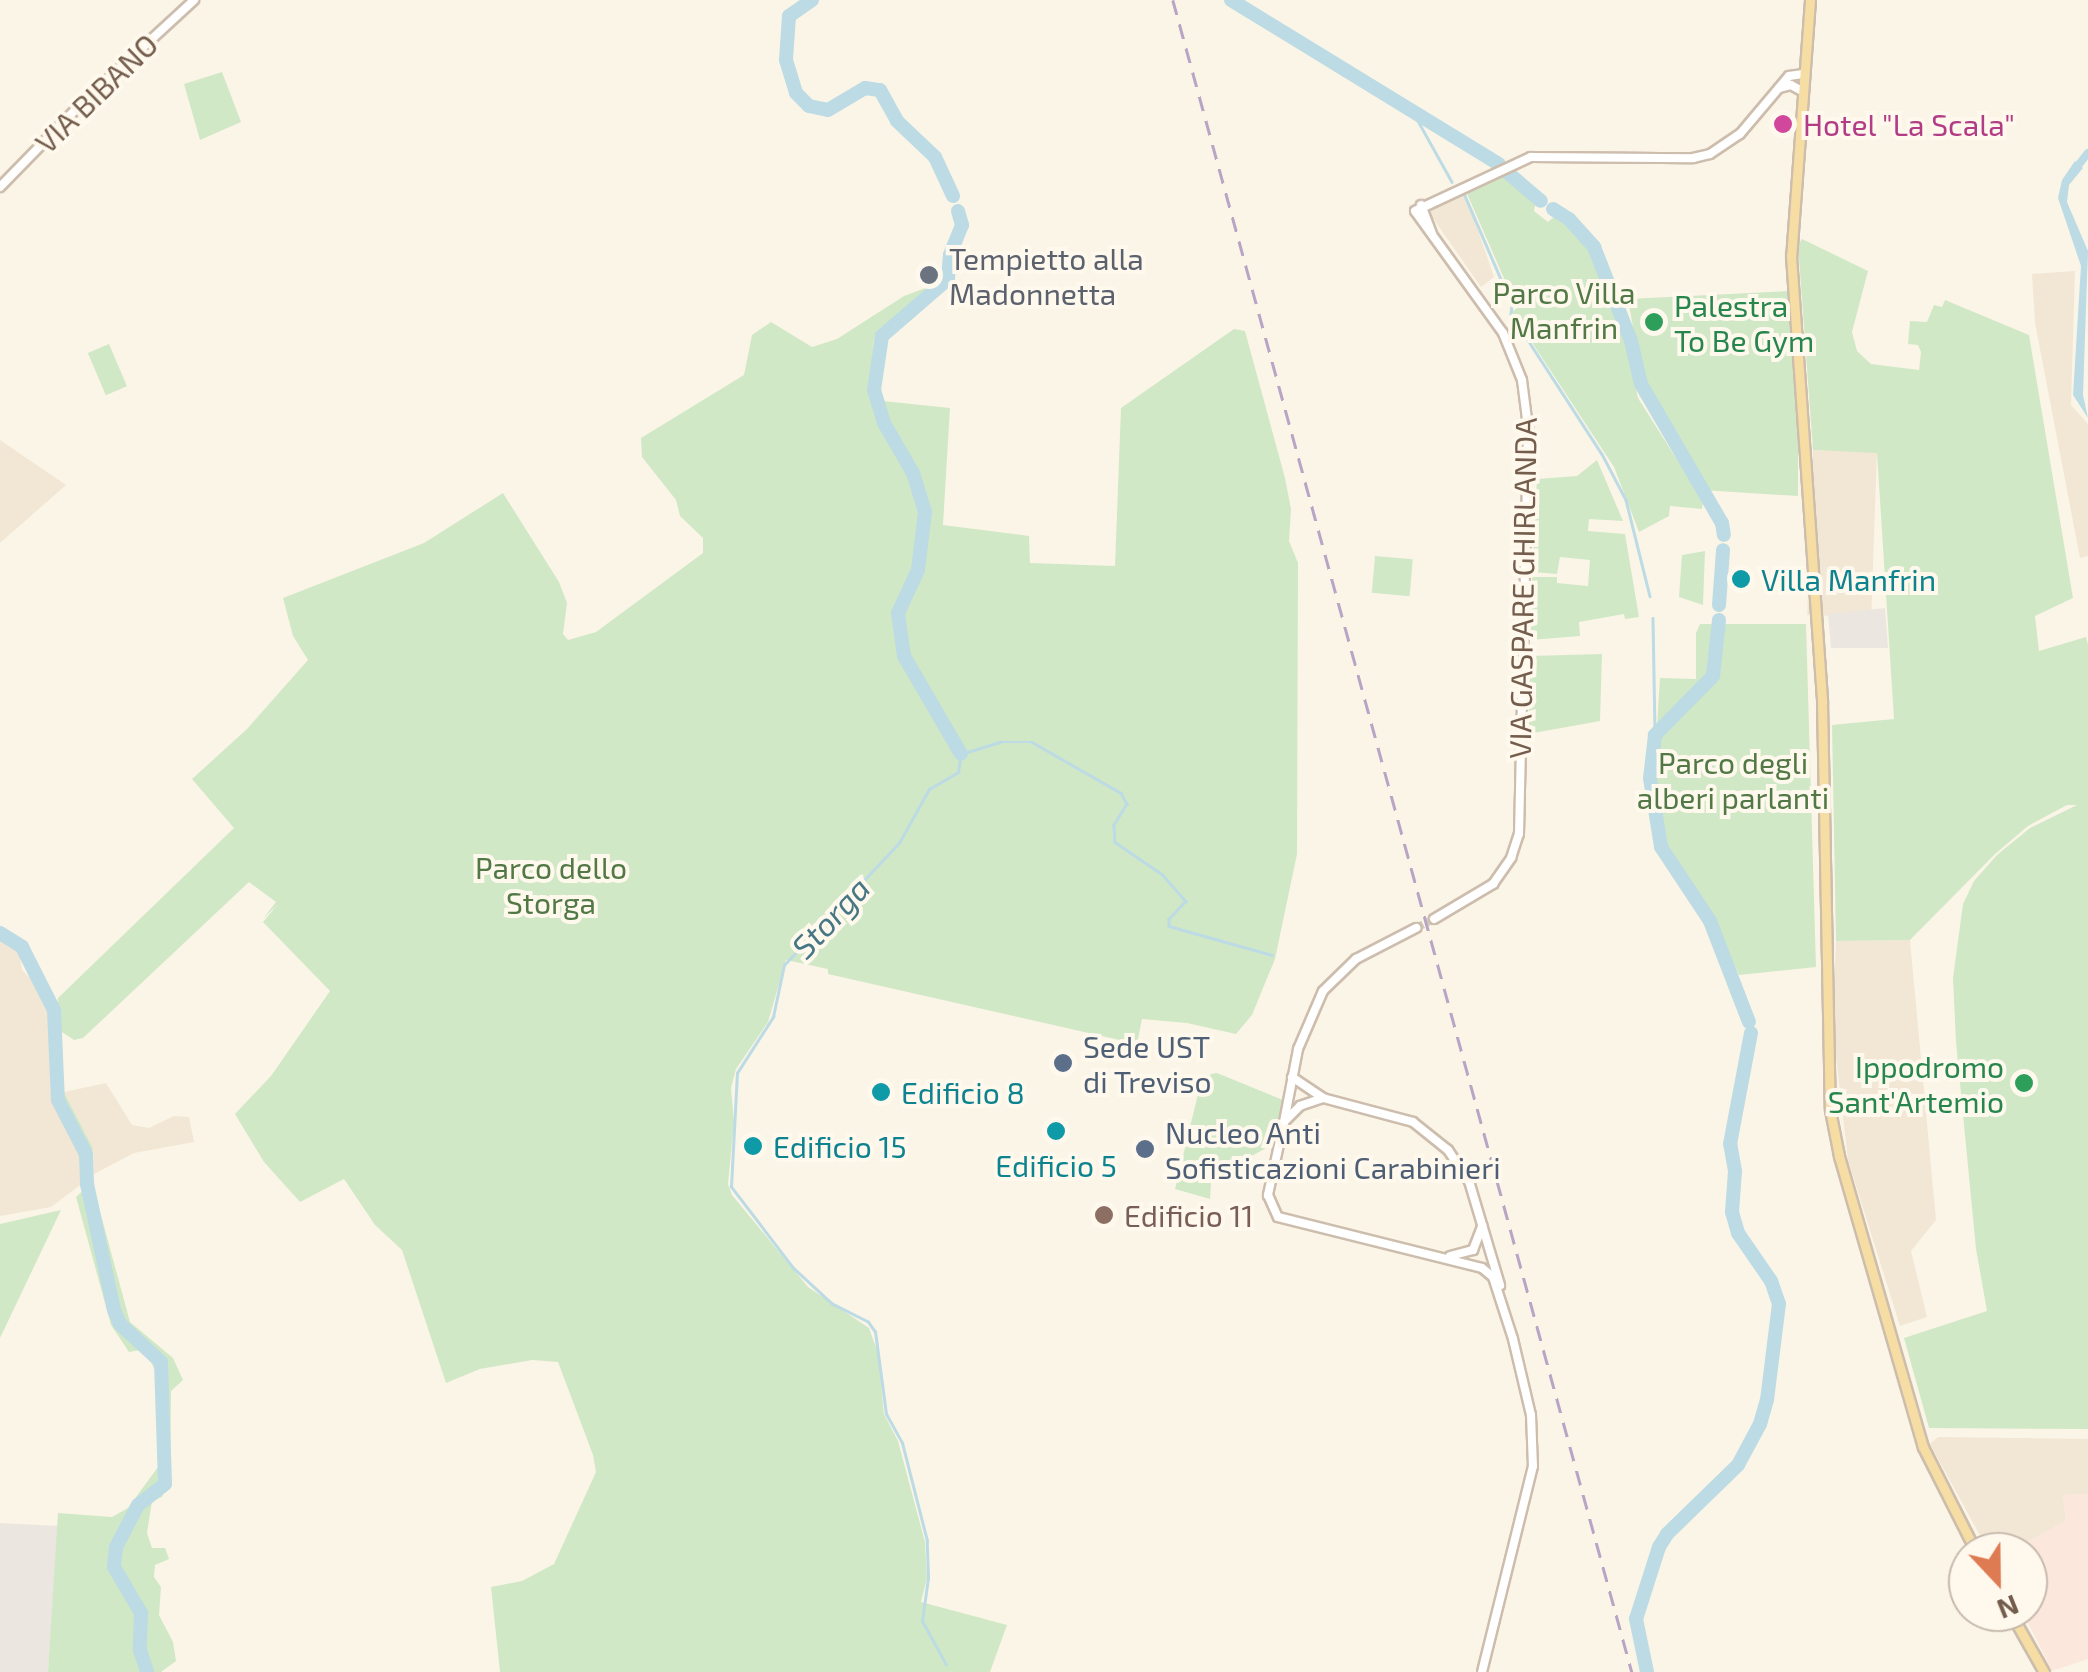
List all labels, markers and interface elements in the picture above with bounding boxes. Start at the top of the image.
street label: VIA BIBANO [27,26,165,160]
place label: Hotel "La Scala" [1803,106,2016,142]
marker: Hotel "La Scala" [1772,113,1794,135]
place label: Tempietto alla Madonnetta [949,240,1144,310]
marker: Tempietto alla Madonnetta [918,264,940,286]
park label: Parco Villa Manfrin [1492,274,1636,344]
place label: Palestra To Be Gym [1674,287,1814,358]
marker: Palestra To Be Gym [1643,311,1665,333]
street label: VIA GASPARE GHIRLANDA [1501,417,1543,759]
place label: Villa Manfrin [1761,561,1936,597]
marker: Villa Manfrin [1730,568,1752,590]
park label: Parco degli alberi parlanti [1637,744,1829,814]
park label: Parco dello Storga [475,849,627,920]
water label: Storga [783,868,877,966]
place label: Sede UST di Treviso [1083,1028,1212,1098]
place label: Ippodromo Sant'Artemio [1828,1048,2004,1118]
marker: Sede UST di Treviso [1052,1052,1074,1074]
marker: Ippodromo Sant'Artemio [2013,1072,2035,1094]
place label: Edificio 8 [901,1074,1025,1110]
marker: Edificio 8 [870,1081,892,1103]
place label: Nucleo Anti Sofisticazioni Carabinieri [1165,1114,1501,1184]
marker: Edificio 5 [1045,1120,1067,1142]
place label: Edificio 15 [773,1128,906,1164]
marker: Edificio 15 [742,1135,764,1157]
marker: Nucleo Anti Sofisticazioni Carabinieri [1134,1138,1156,1160]
place label: Edificio 5 [995,1147,1117,1183]
place label: Edificio 11 [1124,1197,1253,1233]
marker: Edificio 11 [1093,1204,1115,1226]
north arrow [1948,1532,2048,1632]
text: N [1993,1588,2024,1628]

